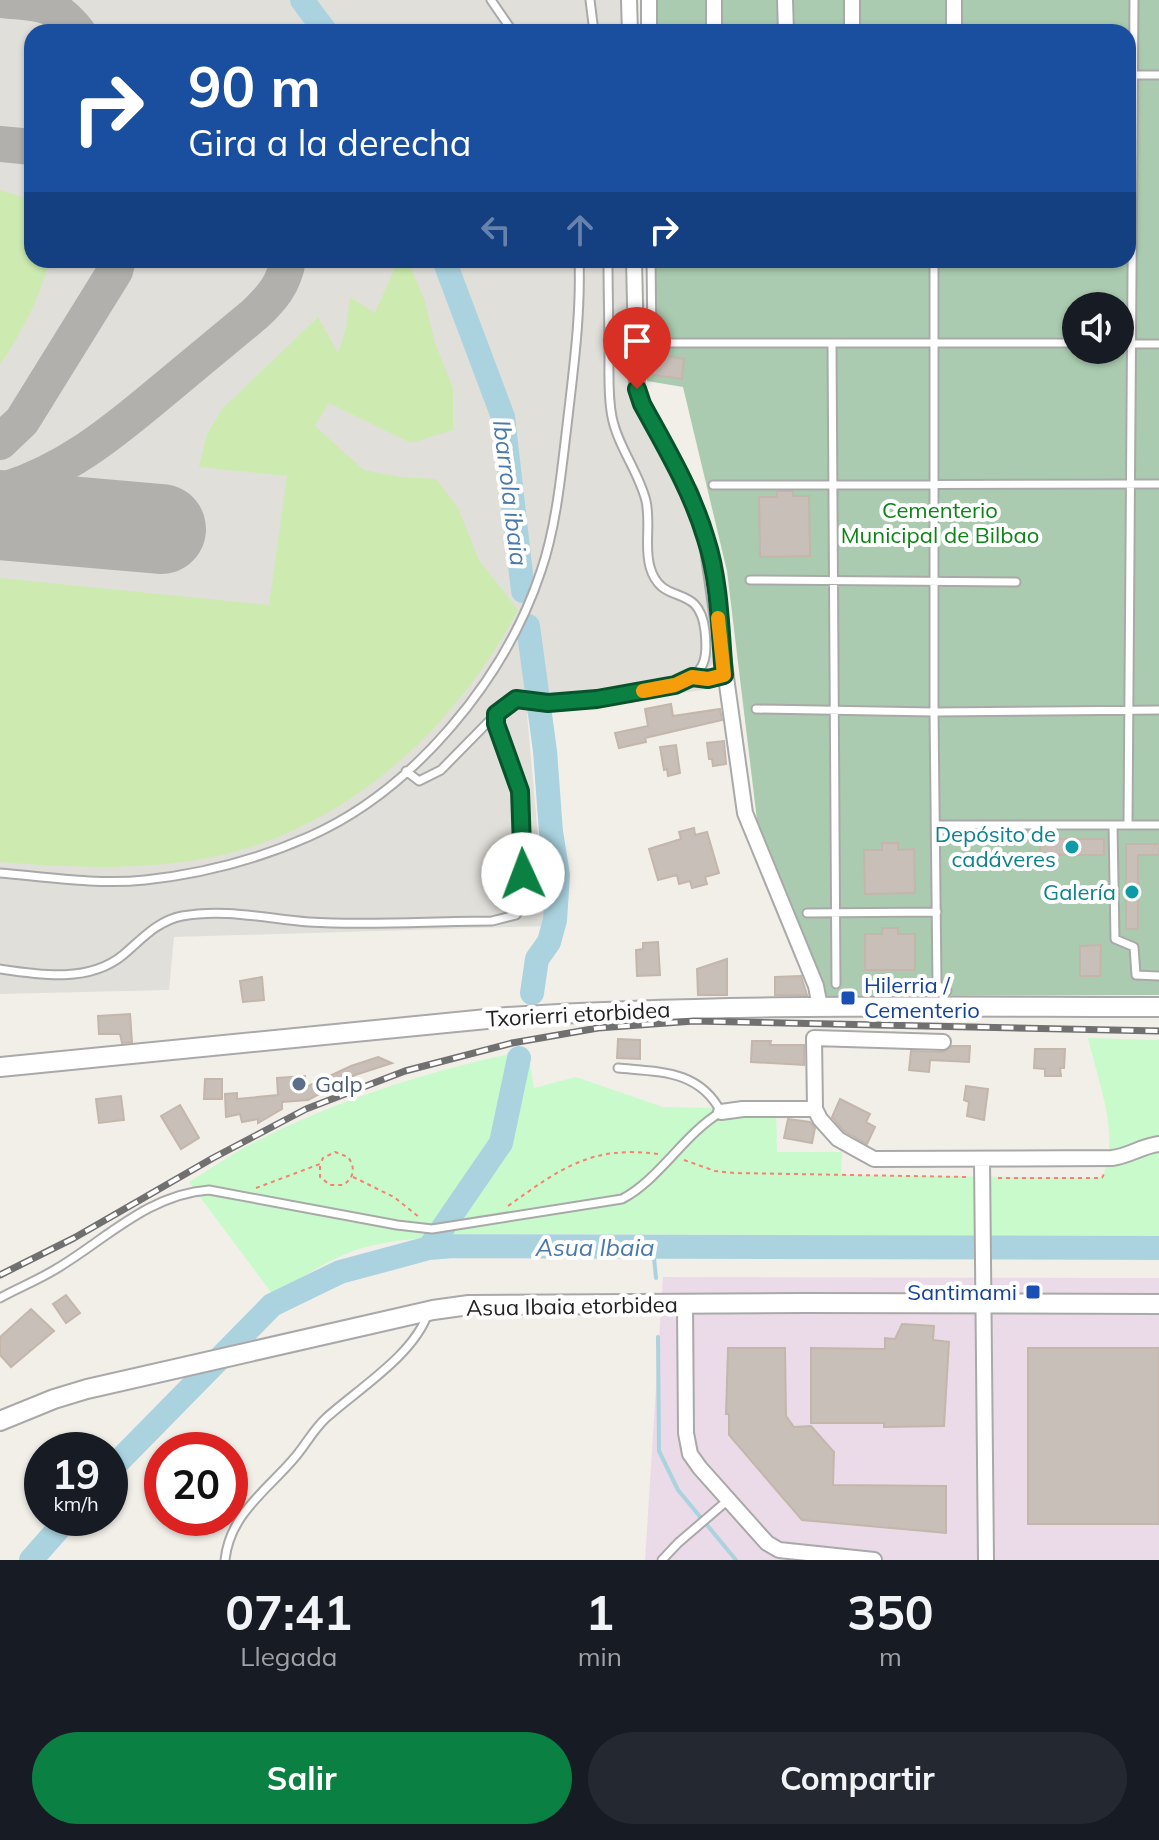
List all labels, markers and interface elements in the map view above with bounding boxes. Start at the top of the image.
text: 90 m [188,51,321,121]
icon: right [56,56,160,160]
text: Gira a la derecha [188,120,471,165]
icon: left [474,208,518,252]
icon: ahead [558,208,602,252]
icon: right [642,208,686,252]
map controls [1062,292,1134,364]
button: sound [1062,292,1134,364]
pin [603,307,671,389]
icon: arrive [615,319,659,363]
water label: Ibarrola ibaia [487,418,535,568]
park label: Cementerio Municipal de Bilbao [841,496,1039,549]
place label: Depósito de cadáveres [935,820,1056,873]
position arrow [481,832,565,916]
marker: Depósito de cadáveres [1063,838,1081,856]
place label: Galería [1043,878,1116,906]
marker: Galería [1123,883,1141,901]
place label: Hilerria / Cementerio [864,971,980,1024]
marker: Hilerria / Cementerio [839,989,857,1007]
street label: Txorierri etorbidea [485,995,671,1033]
place label: Galp [315,1070,363,1098]
marker: Galp [290,1075,308,1093]
water label: Asua Ibaia [534,1232,655,1262]
place label: Santimami [907,1278,1017,1306]
marker: Santimami [1024,1283,1042,1301]
street label: Asua Ibaia etorbidea [466,1290,678,1322]
speed limit sign: 20 [144,1432,248,1536]
text: 19 [52,1449,100,1499]
text: km/h [53,1491,99,1516]
text: 07:41 [225,1582,352,1642]
text: 1 [585,1582,614,1642]
text: 350 [847,1582,934,1642]
text: Llegada [240,1640,337,1673]
text: min [578,1640,622,1673]
text: m [879,1640,902,1673]
button: Salir [32,1732,572,1824]
button: Compartir [588,1732,1127,1824]

